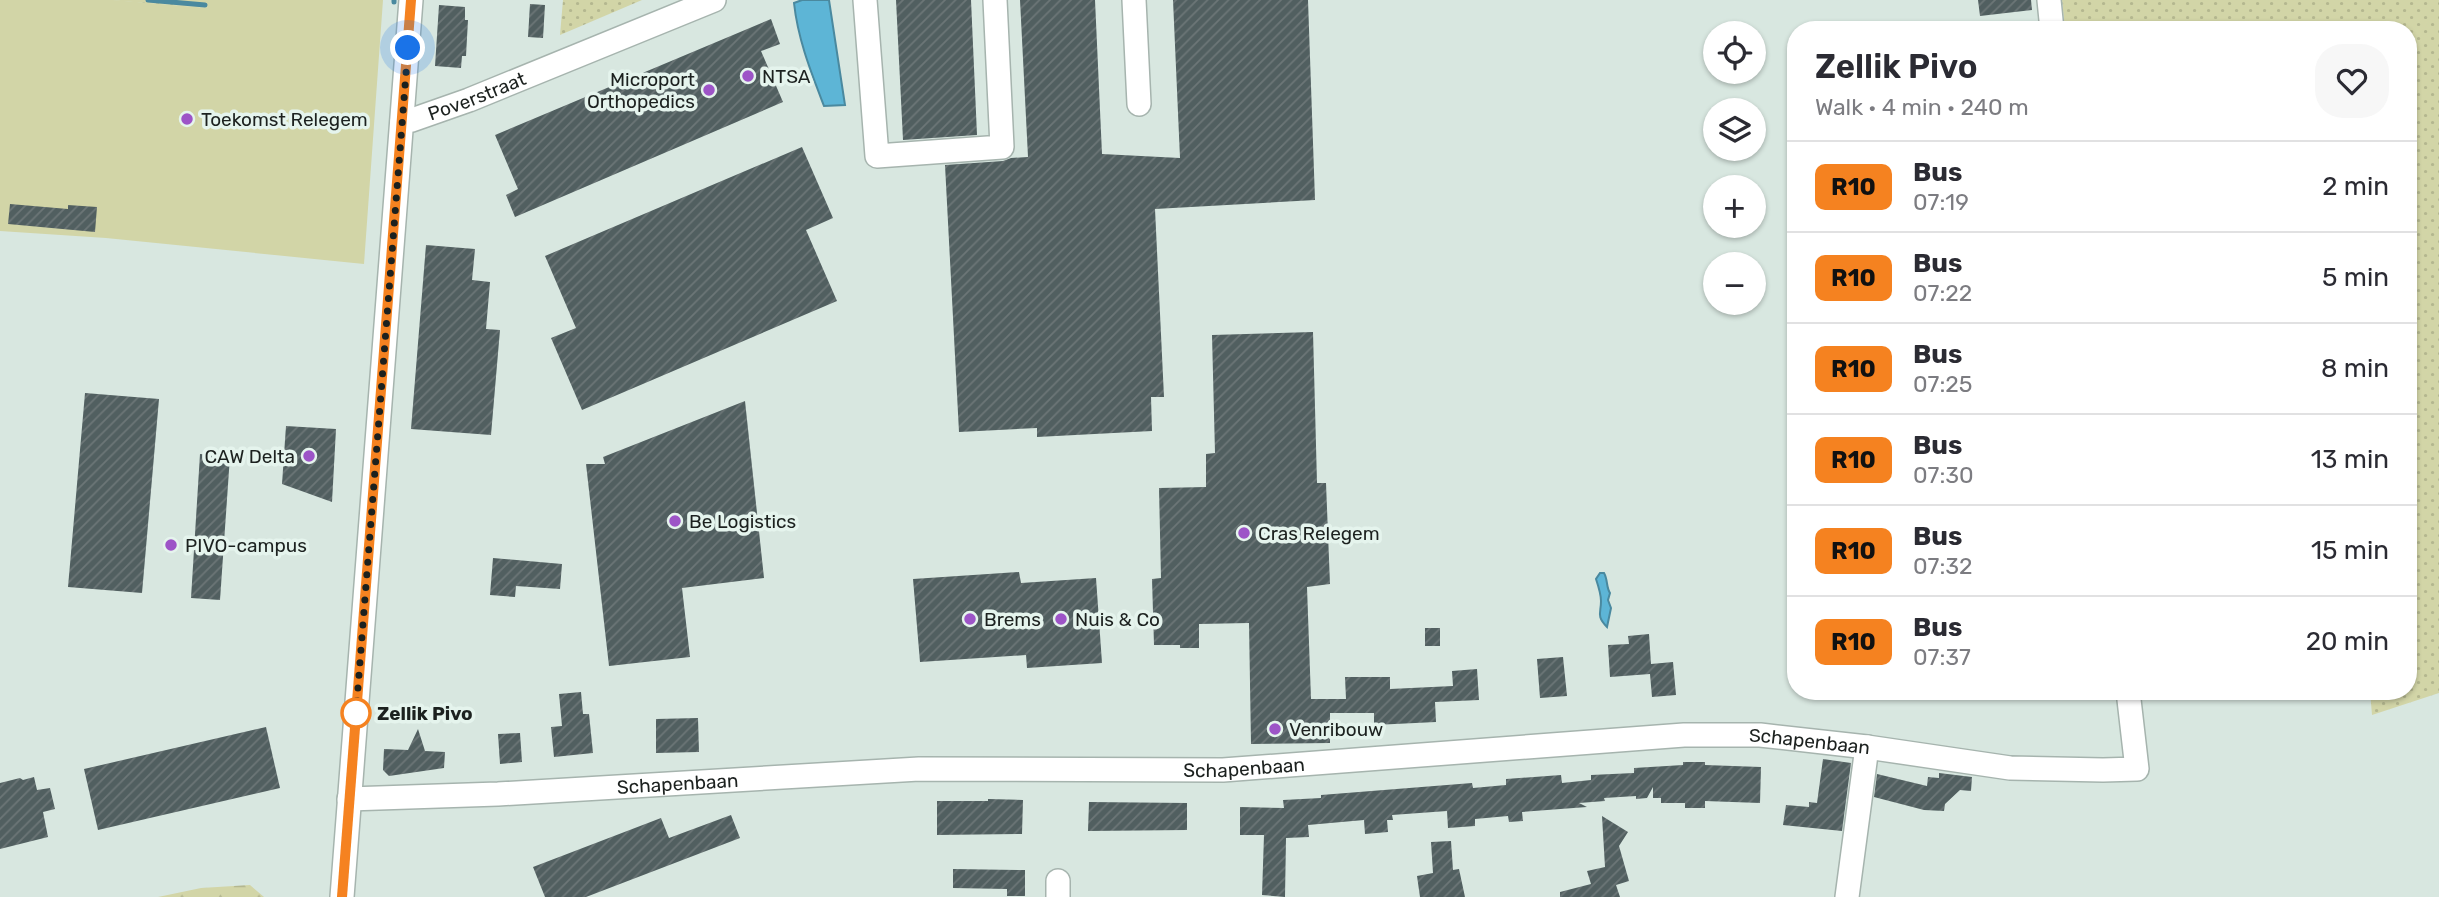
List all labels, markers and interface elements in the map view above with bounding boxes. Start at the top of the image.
map controls [1703,21,1766,315]
button: locate [1703,21,1766,84]
your location [390,30,425,65]
button: heart [2315,44,2389,118]
text: Zellik Pivo [1815,47,1978,86]
place label: NTSA [762,65,811,88]
street label: Poverstraat [425,66,530,125]
place label: Microport Orthopedics [587,68,696,113]
marker: NTSA [740,68,756,84]
marker: Microport Orthopedics [701,82,717,98]
text: Walk · 4 min · 240 m [1815,93,2029,121]
button: layers [1703,98,1766,161]
place label: Toekomst Relegem [201,108,368,131]
marker: Toekomst Relegem [179,111,195,127]
text: Bus [1913,157,1962,188]
text: 2 min [2322,171,2389,202]
text: R10 [1831,173,1876,201]
button: + [1703,175,1766,238]
text: 07:19 [1913,188,1969,216]
text: Bus [1913,248,1962,279]
button: − [1703,252,1766,315]
text: 5 min [2322,262,2389,293]
text: R10 [1831,264,1876,292]
text: 07:22 [1913,279,1972,307]
text: Bus [1913,339,1962,370]
text: 8 min [2321,353,2389,384]
text: R10 [1831,355,1876,383]
text: 07:25 [1913,370,1972,398]
text: Bus [1913,430,1962,461]
text: 13 min [2311,444,2389,475]
place label: CAW Delta [204,445,295,468]
text: R10 [1831,446,1876,474]
marker: CAW Delta [301,448,317,464]
text: 07:30 [1913,461,1974,489]
place label: Be Logistics [689,510,796,533]
marker: Be Logistics [667,513,683,529]
text: Bus [1913,521,1962,552]
place label: Cras Relegem [1258,522,1380,545]
marker: Cras Relegem [1236,525,1252,541]
place label: PIVO-campus [185,534,307,557]
text: 15 min [2311,535,2389,566]
marker: PIVO-campus [163,537,179,553]
text: R10 [1831,537,1876,565]
text: 07:32 [1913,552,1973,580]
place label: Brems [984,608,1041,631]
place label: Nuis & Co [1075,608,1160,631]
marker: Brems [962,611,978,627]
marker: Nuis & Co [1053,611,1069,627]
text: Bus [1913,612,1962,643]
text: 20 min [2306,626,2389,657]
text: R10 [1831,628,1876,656]
text: 07:37 [1913,643,1971,671]
marker: Zellik Pivo [341,698,371,728]
place label: Zellik Pivo [377,702,473,725]
place label: Venribouw [1289,718,1383,741]
marker: Venribouw [1267,721,1283,737]
street label: Schapenbaan [1749,724,1871,759]
street label: Schapenbaan [1183,752,1306,782]
street label: Schapenbaan [616,768,739,798]

